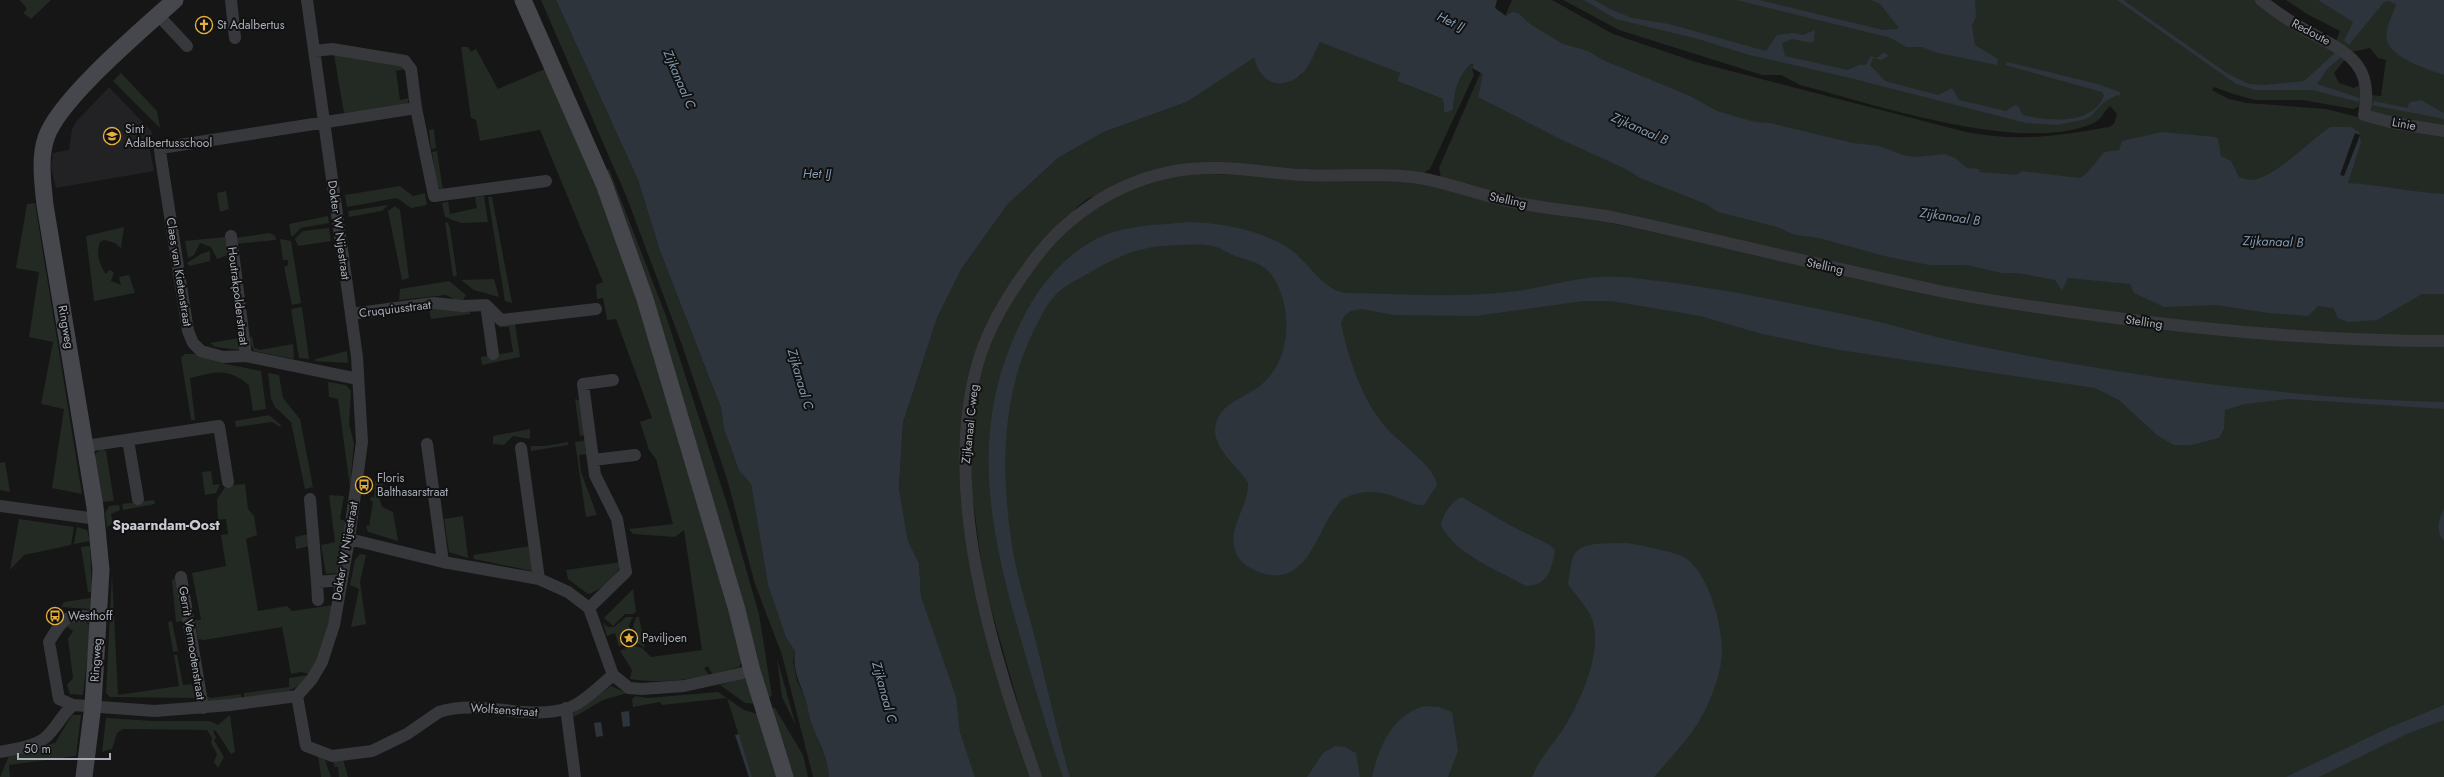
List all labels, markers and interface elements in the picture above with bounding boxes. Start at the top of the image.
water label: Het IJ [1434,7,1469,37]
street label: Redoute [2288,14,2334,50]
church icon: St Adalbertus [194,15,214,35]
place label: St Adalbertus [217,16,285,34]
water label: Zijkanaal C [658,46,701,112]
water label: Zijkanaal B [1607,107,1671,150]
street label: Linie [2391,113,2417,135]
place label: Sint Adalbertusschool [125,120,212,152]
school or university icon: Sint Adalbertusschool [102,126,122,146]
water label: Het IJ [803,164,832,183]
street label: Dokter W Nijestraat [323,179,355,281]
street label: Stelling [1488,187,1528,213]
water label: Zijkanaal B [1917,203,1981,230]
street label: Claes van Kietenstraat [162,216,197,328]
water label: Zijkanaal B [2241,231,2304,252]
street label: Houtrakpolderstraat [223,246,253,346]
street label: Stelling [1805,253,1845,279]
street label: Cruquiusstraat [358,296,432,322]
street label: Ringweg [53,304,79,350]
street label: Stelling [2124,310,2164,334]
water label: Zijkanaal C [782,346,818,412]
street label: Zijkanaal C-weg [957,383,983,465]
place label: Floris Balthasarstraat [377,469,448,501]
bus stop icon: Floris Balthasarstraat [354,475,374,495]
street label: Dokter W Nijestraat [327,500,363,602]
district label: Spaarndam-Oost [112,515,220,535]
street label: Gerrit Vermootenstraat [174,585,210,701]
bus stop icon: Westhoff [45,606,65,626]
place label: Westhoff [68,607,113,625]
place icon: Paviljoen [619,628,639,648]
place label: Paviljoen [642,629,687,647]
street label: Ringweg [85,637,107,683]
water label: Zijkanaal C [867,659,902,725]
street label: Wolfsenstraat [470,699,538,721]
scale bar [18,735,110,761]
text: 50 m [24,740,51,758]

